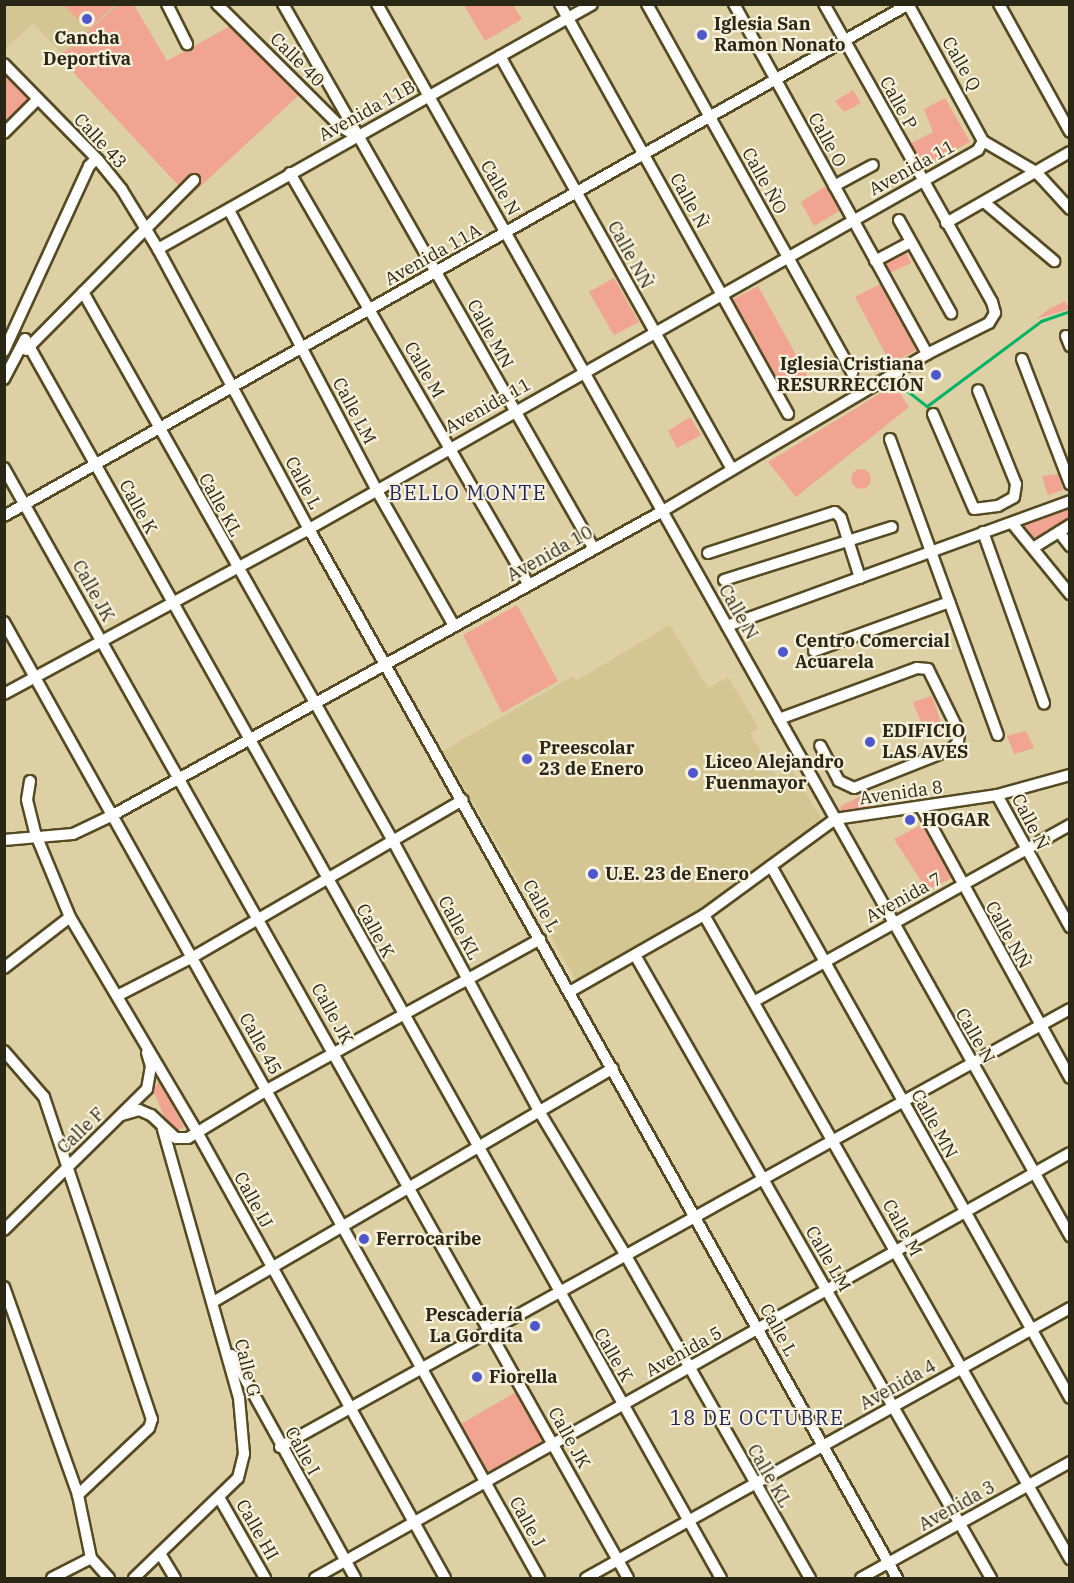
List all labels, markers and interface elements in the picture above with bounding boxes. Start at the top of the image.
marker: Cancha Deportiva [80,12,94,26]
place label: Iglesia San Ramon Nonato [714,14,845,57]
place label: Cancha Deportiva [43,28,131,70]
street label: Calle 40 [265,28,329,92]
marker: Iglesia San Ramon Nonato [695,28,709,42]
street label: Calle Q [937,33,985,95]
street label: Calle P [875,73,921,133]
street label: Avenida 11B [315,76,419,146]
street label: Calle 43 [69,109,131,173]
street label: Calle O [803,109,851,171]
street label: Avenida 11 [865,136,959,200]
street label: Calle ÑO [737,144,791,218]
street label: Calle N [476,157,524,219]
street label: Calle Ñ [665,170,713,232]
street label: Calle NÑ [603,217,657,293]
street label: Avenida 11A [381,220,485,290]
street label: Calle MN [462,296,518,372]
street label: Calle M [399,338,449,402]
place label: Iglesia Cristiana RESURRECCIÓN [777,354,924,397]
marker: Iglesia Cristiana RESURRECCIÓN [929,368,943,382]
street label: Calle LM [327,374,381,448]
street label: Avenida 11 [441,374,535,438]
street label: Calle L [280,453,326,513]
street label: Calle KL [194,469,246,541]
street label: Calle K [114,476,162,538]
district label: BELLO MONTE [389,480,547,504]
street label: Avenida 10 [503,522,597,586]
street label: Calle JK [67,557,119,625]
street label: Calle N [714,581,762,643]
place label: Centro Comercial Acuarela [795,631,950,674]
marker: Centro Comercial Acuarela [776,645,790,659]
place label: EDIFICIO LAS AVES [882,721,968,764]
marker: EDIFICIO LAS AVES [863,735,877,749]
place label: Preescolar 23 de Enero [539,738,644,780]
marker: Preescolar 23 de Enero [520,752,534,766]
place label: Liceo Alejandro Fuenmayor [705,752,844,795]
marker: Liceo Alejandro Fuenmayor [686,766,700,780]
street label: Avenida 8 [858,776,944,810]
street label: Calle Ñ [1007,790,1053,854]
place label: HOGAR [922,809,990,831]
marker: HOGAR [903,813,917,827]
place label: U.E. 23 de Enero [605,863,749,885]
marker: U.E. 23 de Enero [586,867,600,881]
street label: Avenida 7 [862,868,946,928]
street label: Calle L [518,876,564,936]
street label: Calle KL [433,892,485,964]
street label: Calle NÑ [981,897,1035,973]
street label: Calle K [351,900,399,962]
street label: Calle JK [306,980,358,1048]
street label: Calle N [951,1005,999,1067]
street label: Calle 45 [234,1009,286,1079]
street label: Calle MN [906,1086,962,1162]
street label: Calle F [53,1103,109,1159]
street label: Calle IJ [229,1168,277,1232]
street label: Calle M [878,1196,926,1260]
street label: Calle LM [801,1222,855,1296]
place label: Ferrocaribe [376,1228,481,1250]
marker: Ferrocaribe [357,1232,371,1246]
street label: Calle L [755,1300,801,1360]
place label: Pescadería La Gordita [425,1305,523,1348]
marker: Pescadería La Gordita [528,1319,542,1333]
street label: Avenida 5 [642,1322,726,1382]
street label: Calle K [589,1324,637,1386]
street label: Calle G [229,1337,265,1399]
street label: Avenida 4 [856,1355,940,1415]
place label: Fiorella [489,1366,558,1388]
marker: Fiorella [470,1370,484,1384]
street label: Calle JK [543,1404,595,1472]
district label: 18 DE OCTUBRE [670,1405,844,1429]
street label: Calle I [280,1423,324,1479]
street label: Calle KL [742,1441,796,1511]
street label: Avenida 3 [915,1476,999,1536]
street label: Calle J [504,1493,550,1551]
street label: Calle HI [231,1496,283,1564]

